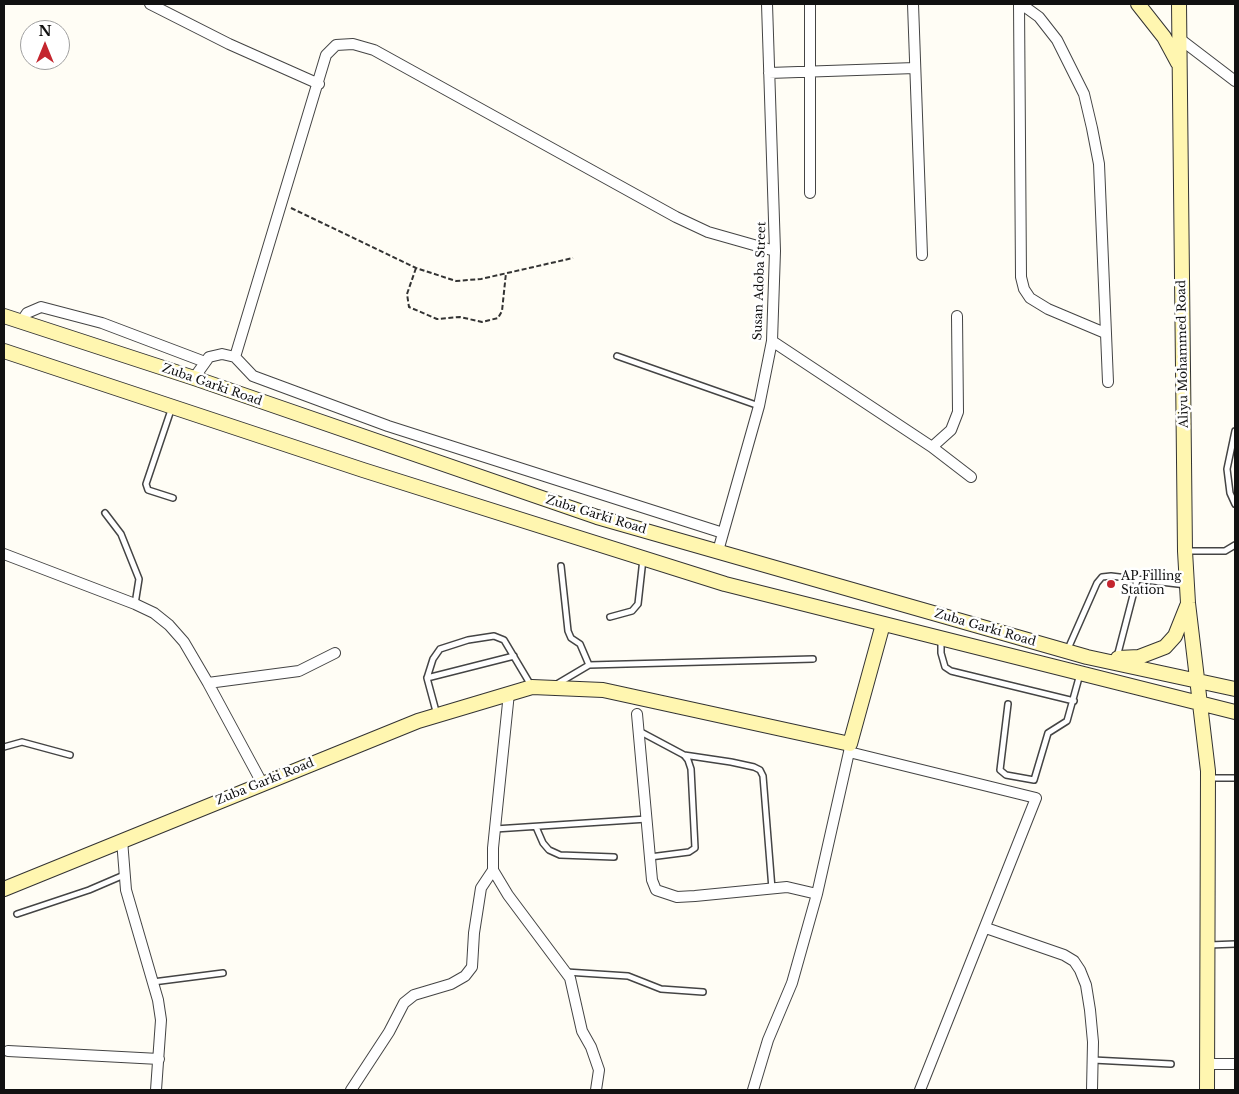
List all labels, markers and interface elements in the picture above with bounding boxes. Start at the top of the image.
north arrow [20,20,70,70]
text: N [38,22,52,40]
street label: Susan Adoba Street [751,221,769,341]
street label: Aliyu Mohammed Road [1175,280,1191,428]
street label: Zuba Garki Road [160,361,264,409]
street label: Zuba Garki Road [544,493,648,537]
place label: AP Filling Station [1121,570,1181,598]
marker: AP Filling Station [1105,578,1117,590]
street label: Zuba Garki Road [933,607,1037,649]
street label: Zuba Garki Road [214,756,316,808]

